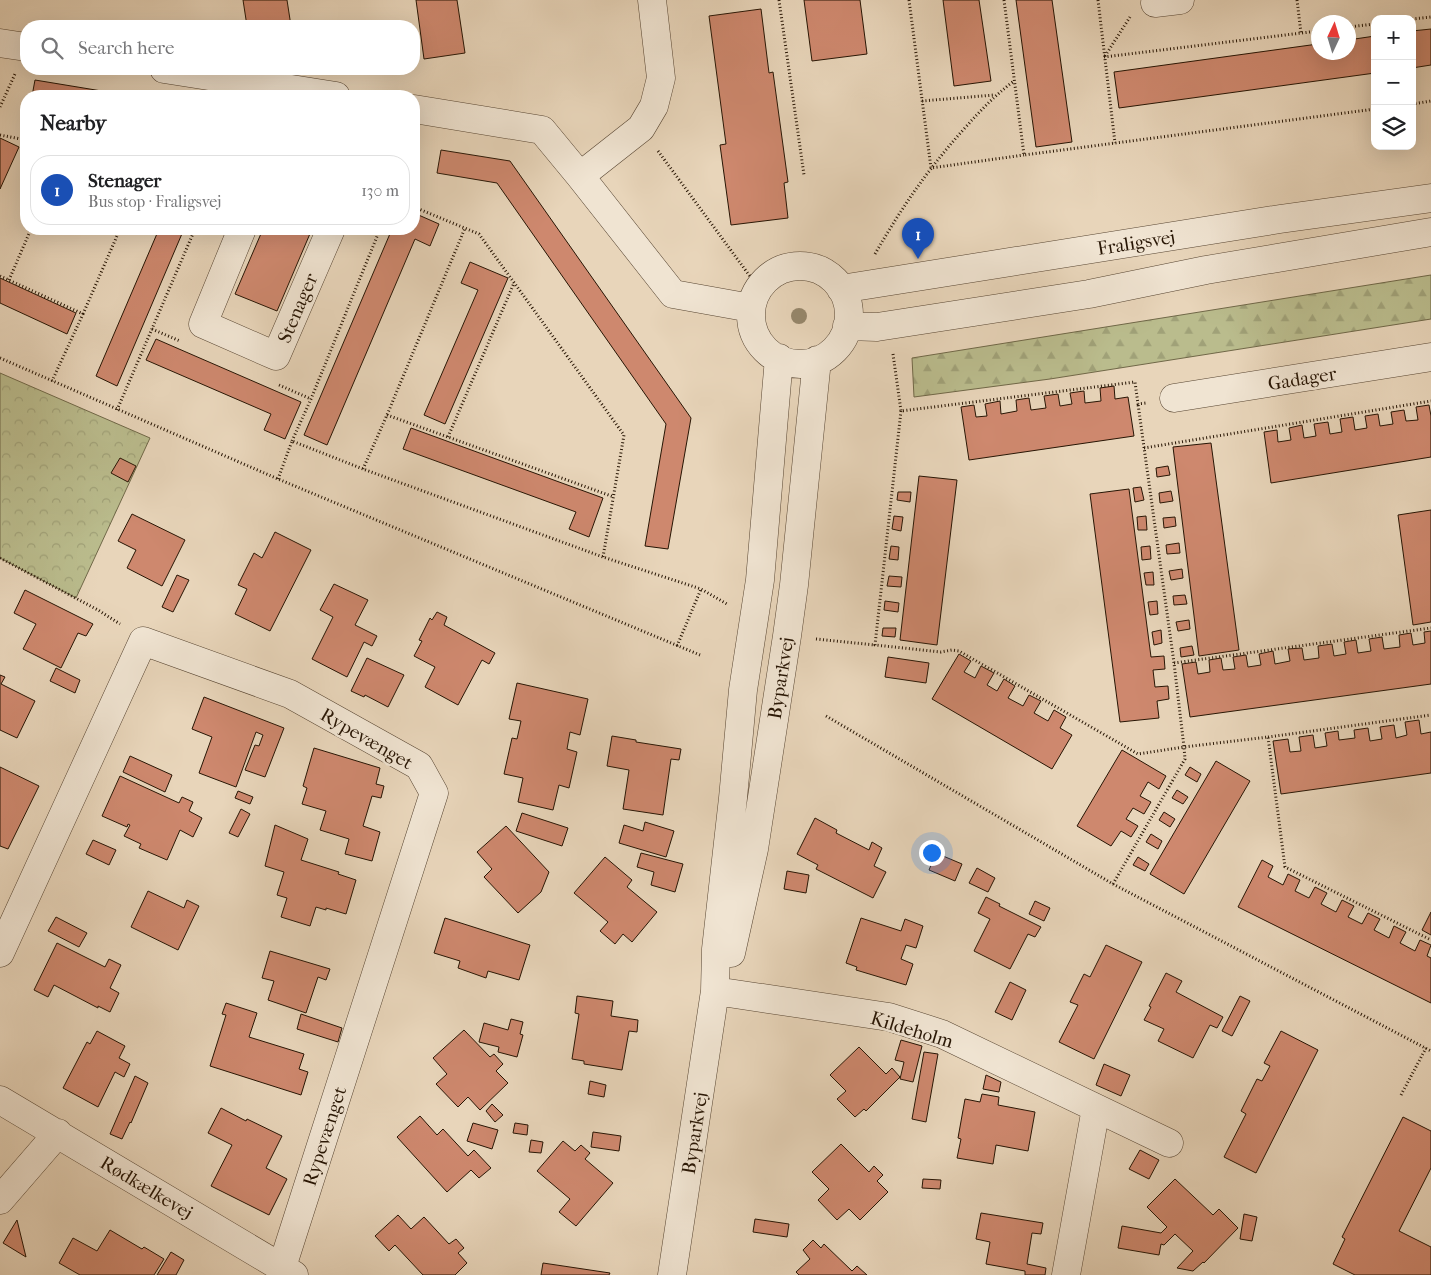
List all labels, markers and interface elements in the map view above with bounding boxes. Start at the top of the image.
north arrow [1311,15,1356,60]
map controls [1371,15,1416,150]
button: + [1371,15,1416,60]
search box [20,20,420,75]
icon: search [38,34,66,62]
text: Search here [78,37,174,59]
button: − [1371,60,1416,105]
button: layers [1371,105,1416,150]
text: Nearby [40,111,106,135]
text: Stenager [88,170,161,192]
text: 1 [54,181,60,200]
text: 130 m [361,181,399,200]
text: Bus stop · Fraligsvej [88,192,221,211]
pin: 1 [902,218,934,259]
street label: Fraligsvej [1096,226,1177,260]
street label: Stenager [273,269,323,346]
street label: Gadager [1266,363,1339,395]
street label: Byparkvej [764,636,798,721]
street label: Rypevænget [316,704,417,774]
your location [919,840,945,866]
street label: Kildeholm [868,1007,956,1053]
street label: Rypevænget [299,1084,351,1189]
street label: Byparkvej [678,1091,712,1176]
street label: Rødkælkevej [96,1152,197,1224]

